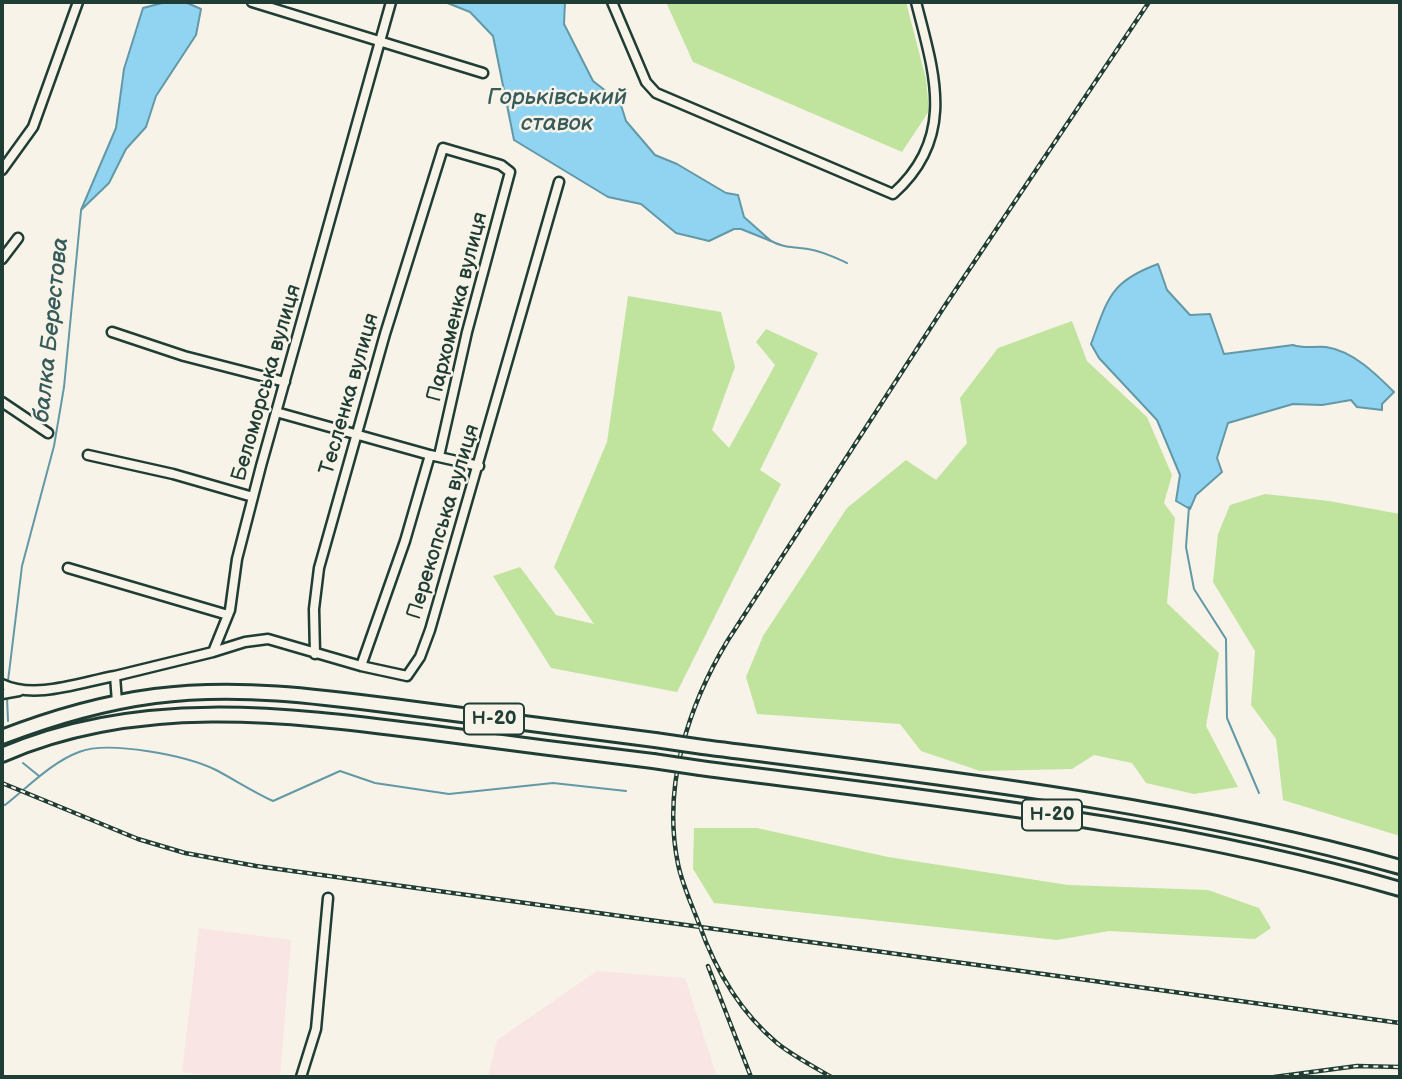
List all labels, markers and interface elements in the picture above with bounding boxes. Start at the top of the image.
water label: Горьківський ставок [487,84,627,138]
street label: Пархоменка вулиця [422,210,494,404]
water label: балка Берестова [29,236,75,424]
street label: Беломорська вулиця [227,282,307,484]
street label: Тесленка вулиця [315,310,385,478]
street label: Перекопська вулиця [402,421,486,623]
road number: Н-20 [464,704,524,734]
road number: Н-20 [1022,800,1082,830]

